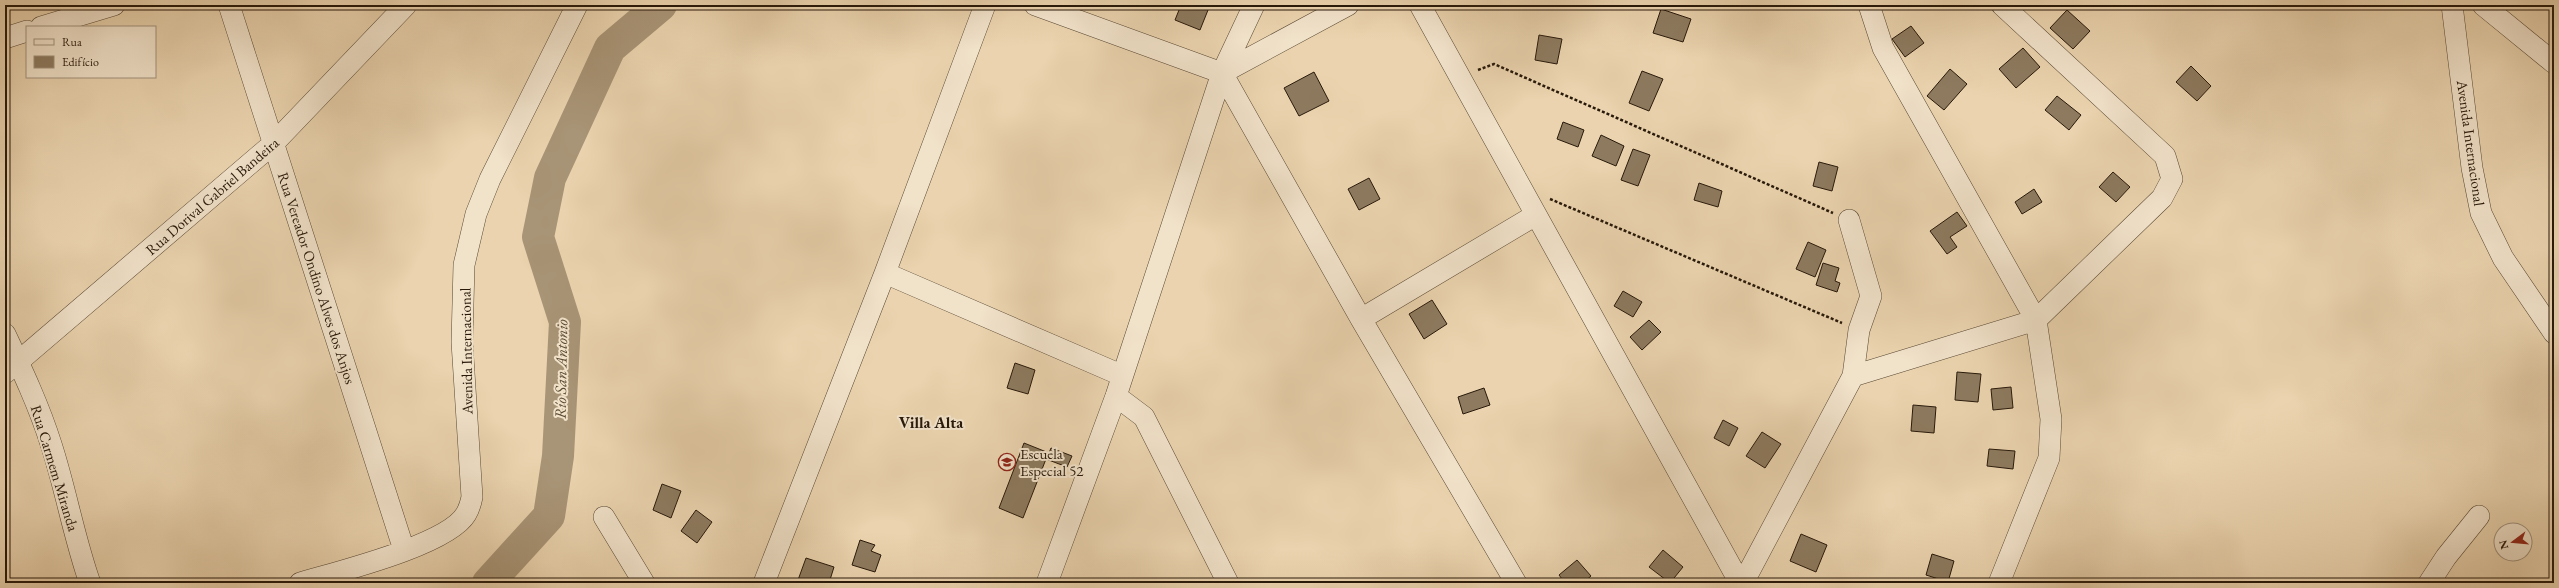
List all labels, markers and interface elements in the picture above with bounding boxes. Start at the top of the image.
legend [26,26,156,78]
text: Rua [62,34,82,50]
text: Edifício [62,54,99,70]
street label: Avenida Internacional [2453,78,2489,207]
street label: Rua Dorival Gabriel Bandeira [141,133,283,259]
street label: Rua Vereador Ondino Alves dos Anjos [274,170,360,386]
street label: Avenida Internacional [455,287,477,416]
water label: Río San Antonio [550,319,572,419]
street label: Rua Carmem Miranda [27,403,83,533]
district label: Villa Alta [899,412,964,433]
place label: Escuela Especial 52 [1020,444,1084,480]
school or university icon: Escuela Especial 52 [997,452,1017,472]
north arrow [2493,522,2533,562]
text: N [2495,538,2511,551]

